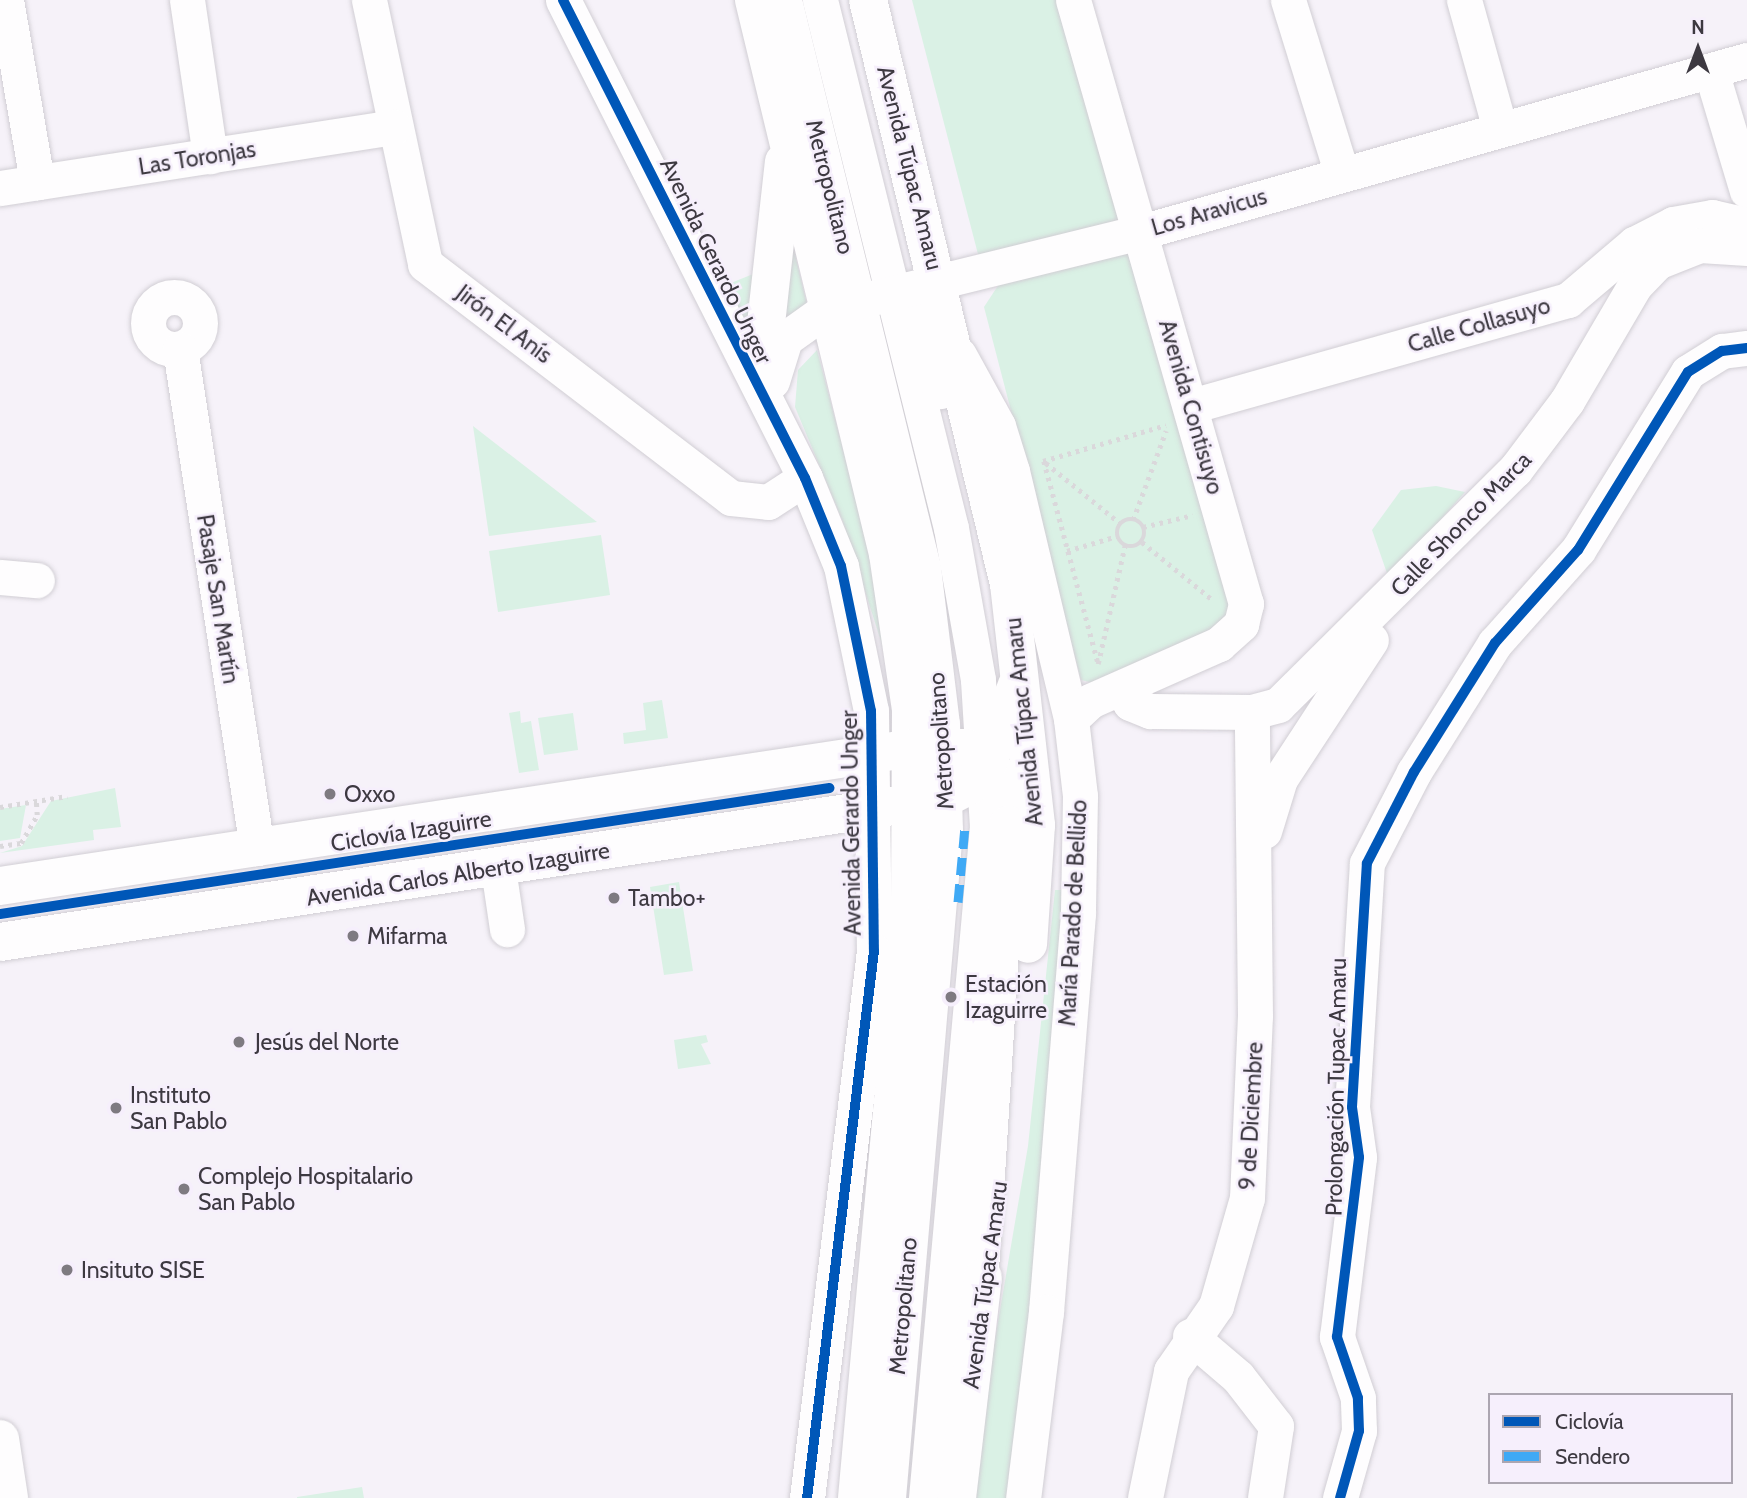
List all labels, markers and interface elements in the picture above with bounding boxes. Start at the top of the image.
north arrow [1663,14,1733,84]
text: N [1691,16,1705,39]
street label: Avenida Túpac Amaru [871,63,949,273]
street label: Metropolitano [800,117,860,257]
street label: Las Toronjas [136,135,258,181]
street label: Avenida Gerardo Unger [654,154,778,368]
street label: Los Aravicus [1148,182,1270,242]
street label: Jirón El Anís [451,279,557,369]
street label: Calle Collasuyo [1405,291,1553,359]
street label: Avenida Contisuyo [1153,317,1229,497]
street label: Calle Shonco Marca [1385,446,1537,602]
street label: Pasaje San Martín [191,512,245,686]
street label: Avenida Túpac Amaru [999,616,1049,828]
street label: Metropolitano [922,671,960,811]
street label: Avenida Gerardo Unger [835,710,867,936]
place label: Oxxo [344,780,395,808]
marker: Oxxo [322,786,338,802]
street label: María Parado de Bellido [1053,799,1093,1027]
street label: Ciclovía Izaguirre [329,805,493,857]
street label: Avenida Carlos Alberto Izaguirre [304,836,612,912]
place label: Tambo+ [628,884,706,912]
marker: Tambo+ [606,890,622,906]
place label: Mifarma [367,922,447,950]
marker: Mifarma [345,928,361,944]
street label: Prolongación Tupac Amaru [1320,958,1352,1216]
place label: Estación Izaguirre [965,970,1047,1024]
marker: Estación Izaguirre [943,989,959,1005]
place label: Jesús del Norte [255,1028,399,1056]
marker: Jesús del Norte [229,1032,249,1052]
street label: 9 de Diciembre [1233,1041,1269,1191]
place label: Instituto San Pablo [130,1081,227,1135]
marker: Instituto San Pablo [108,1100,124,1116]
place label: Complejo Hospitalario San Pablo [198,1162,413,1216]
street label: Avenida Túpac Amaru [957,1179,1013,1391]
marker: Complejo Hospitalario San Pablo [176,1181,192,1197]
street label: Metropolitano [883,1236,923,1376]
place label: Insituto SISE [81,1256,205,1284]
marker: Insituto SISE [59,1262,75,1278]
legend [1488,1393,1733,1484]
text: Ciclovía [1555,1409,1624,1434]
text: Sendero [1555,1444,1630,1469]

